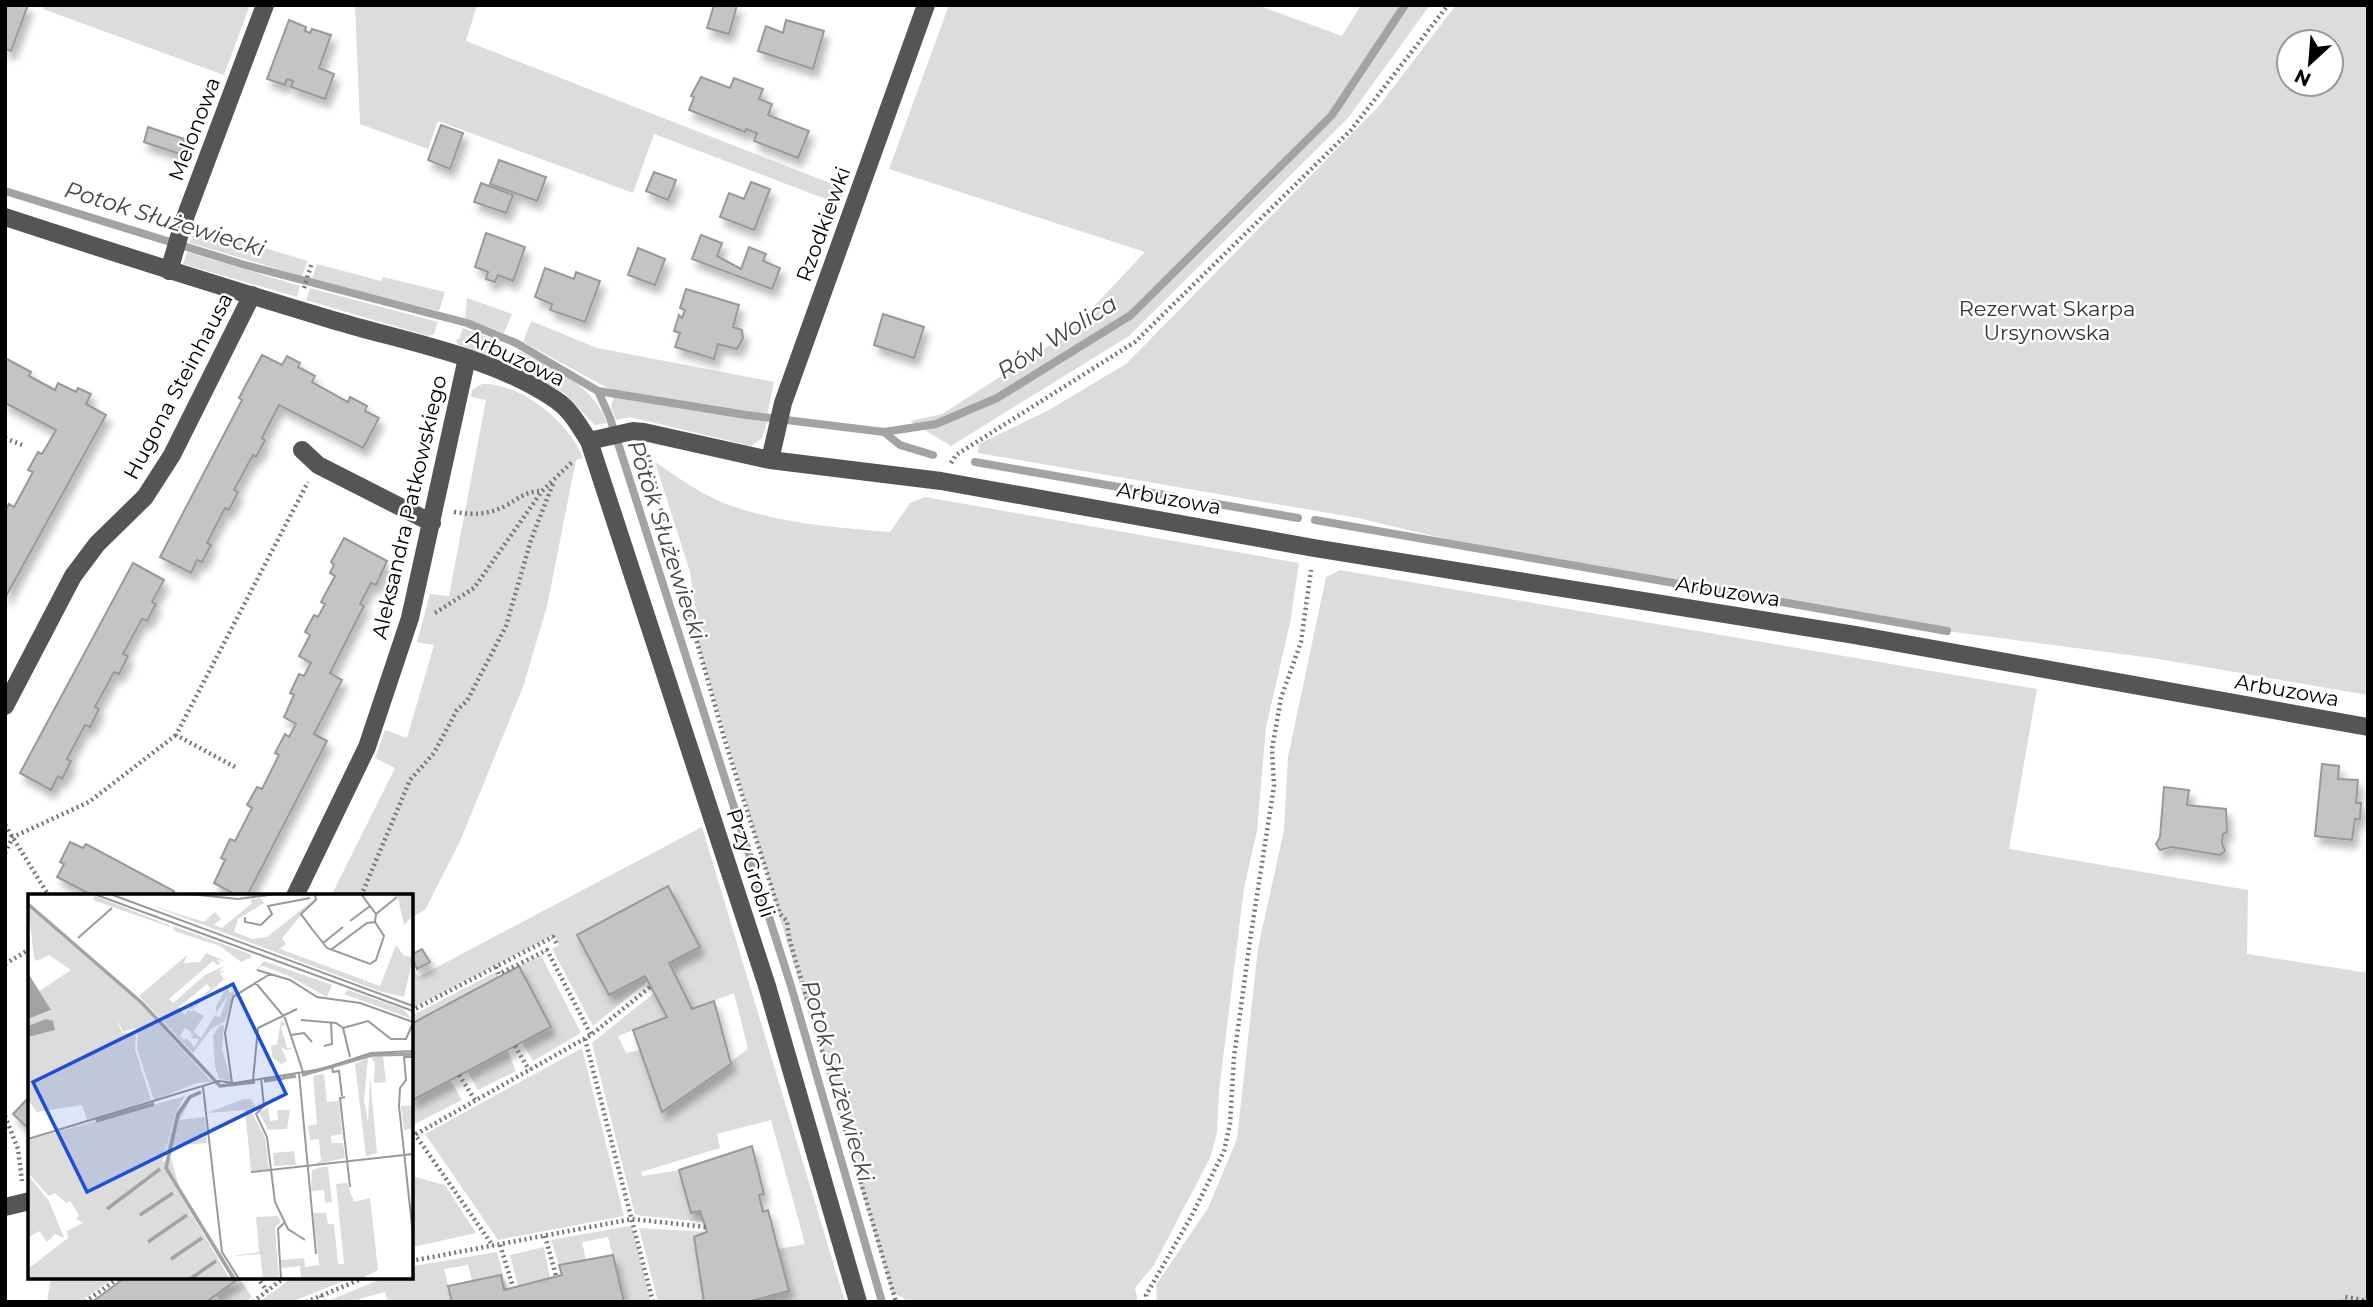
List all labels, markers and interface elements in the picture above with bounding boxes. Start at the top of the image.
north arrow [2275,28,2345,98]
text: N [2291,64,2315,92]
street label: Melonowa [163,74,225,184]
street label: Rzodkiewki [791,163,855,285]
water label: Potok Służewiecki [61,175,269,263]
street label: Hugona Steinhausa [118,288,238,484]
water label: Rów Wolica [992,289,1122,385]
park label: Rezerwat Skarpa Ursynowska [1959,296,2135,345]
street label: Arbuzowa [463,324,569,392]
street label: Aleksandra Patkowskiego [366,373,452,641]
water label: Potok Służewiecki [621,437,713,644]
street label: Arbuzowa [1115,477,1223,519]
street label: Arbuzowa [1674,570,1782,612]
street label: Arbuzowa [2233,669,2341,711]
street label: Przy Grobli [722,805,780,921]
inset map [28,894,413,1279]
water label: Potok Służewiecki [796,977,880,1186]

